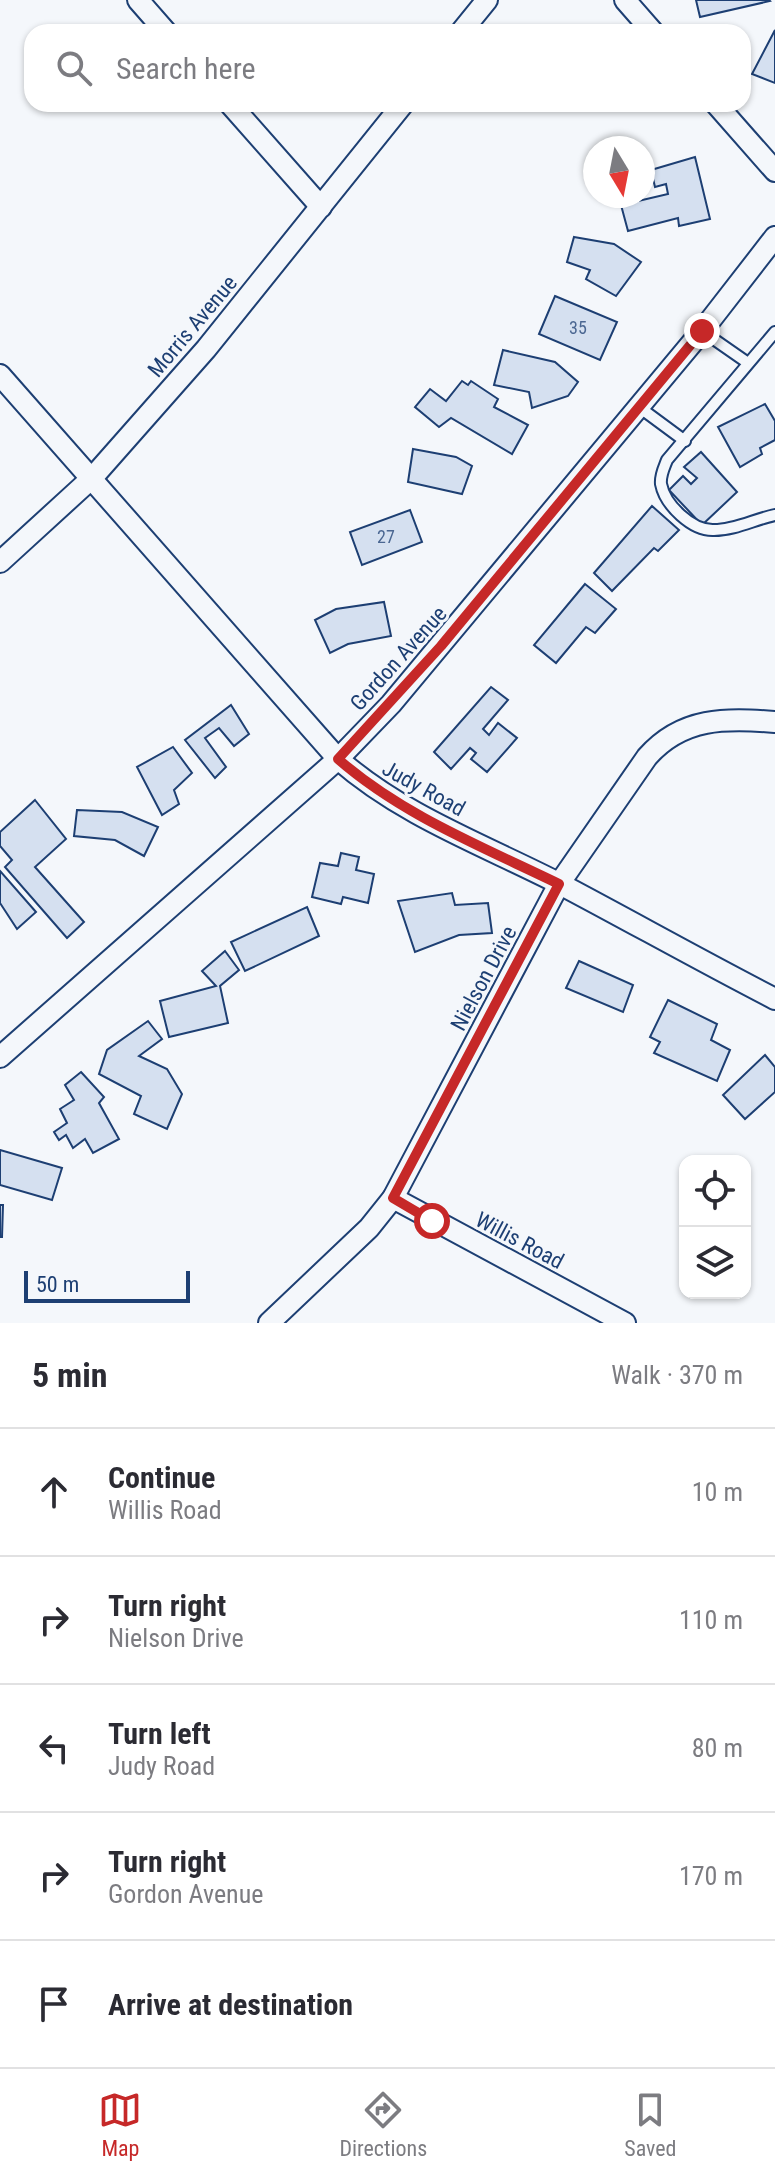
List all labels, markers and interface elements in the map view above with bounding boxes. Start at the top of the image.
search box [24,24,751,112]
icon: search [52,46,96,90]
text: Search here [116,51,256,86]
north arrow [583,136,655,208]
street label: Morris Avenue [143,271,242,382]
route end [684,313,720,349]
house number: 35 [569,317,587,338]
house number: 27 [377,526,395,547]
street label: Gordon Avenue [345,601,452,716]
street label: Judy Road [378,756,469,821]
street label: Nielson Drive [445,922,521,1035]
map controls [679,1155,751,1299]
button: locate [679,1155,751,1227]
route start [414,1203,450,1239]
street label: Willis Road [471,1207,568,1274]
button: layers [679,1227,751,1299]
scale bar [24,1267,190,1303]
text: 50 m [36,1272,79,1297]
text: 5 min [32,1355,108,1395]
text: Walk · 370 m [611,1360,743,1390]
text: Continue [108,1460,215,1495]
icon: ahead [32,1470,76,1514]
text: 10 m [692,1477,743,1507]
text: Willis Road [108,1495,222,1525]
text: Turn right [108,1588,226,1623]
icon: right [32,1598,76,1642]
text: 110 m [679,1605,743,1635]
text: Nielson Drive [108,1623,244,1653]
text: Turn left [108,1716,211,1751]
icon: left [32,1726,76,1770]
text: 80 m [692,1733,743,1763]
text: Judy Road [108,1751,215,1781]
text: Turn right [108,1844,226,1879]
icon: right [32,1854,76,1898]
text: 170 m [679,1861,743,1891]
text: Gordon Avenue [108,1879,263,1909]
icon: arrive [32,1982,76,2026]
text: Arrive at destination [108,1987,353,2022]
tab: Map [98,2088,142,2161]
tab: Directions [339,2088,427,2161]
tab: Saved [624,2088,677,2161]

